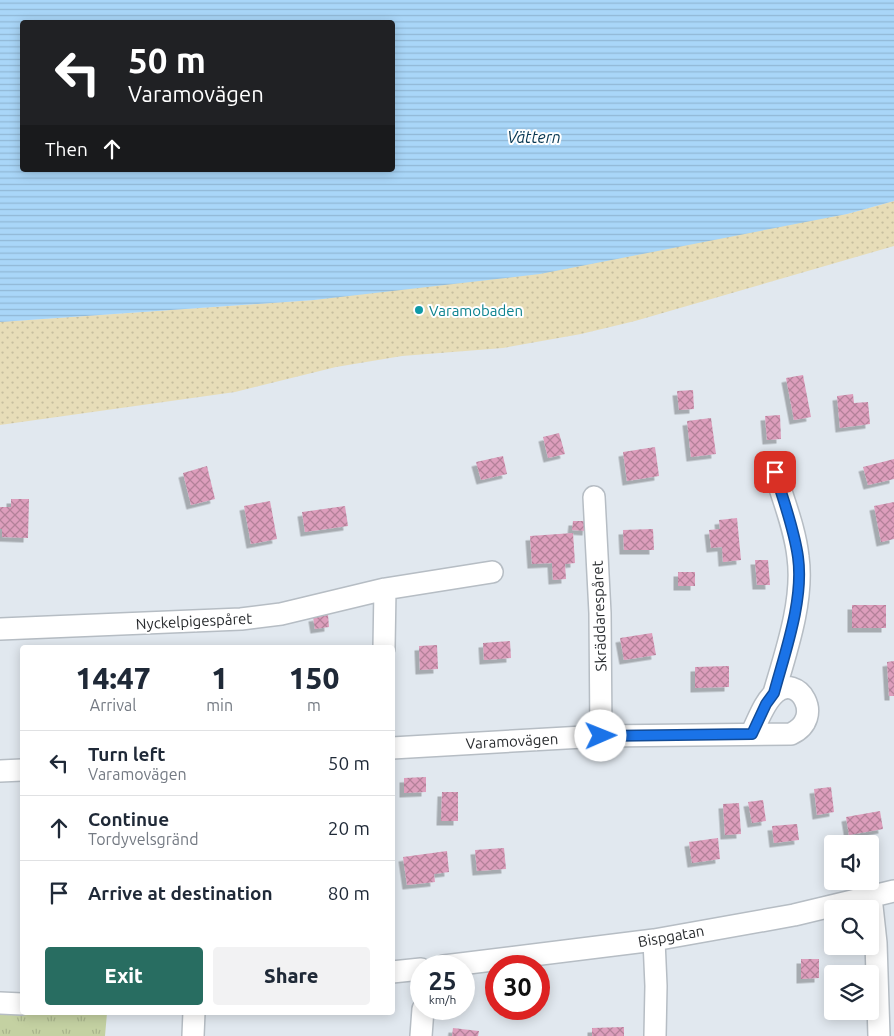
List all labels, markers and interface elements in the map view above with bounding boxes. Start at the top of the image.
icon: left [45,40,110,105]
text: 50 m [128,40,206,80]
text: Varamovägen [128,81,264,106]
water label: Vättern [507,128,561,146]
icon: ahead [98,135,126,163]
text: Then [45,138,88,160]
place label: Varamobaden [429,302,523,319]
marker: Varamobaden [413,304,425,316]
pin [754,451,796,493]
icon: arrive [761,458,789,486]
street label: Skräddarespåret [589,560,609,672]
street label: Nyckelpigespåret [135,609,253,633]
text: 14:47 [76,661,151,695]
text: 1 [211,661,228,695]
text: 150 [289,661,339,695]
text: Arrival [90,696,136,714]
text: min [206,696,233,714]
text: m [307,696,321,714]
position arrow [574,709,626,761]
street label: Varamovägen [465,730,559,752]
text: Turn left [88,743,166,765]
icon: left [45,749,73,777]
text: 50 m [328,752,370,774]
text: Varamovägen [88,765,187,783]
text: Continue [88,808,169,830]
icon: ahead [45,814,73,842]
text: 20 m [328,817,370,839]
text: Tordyvelsgränd [88,830,199,848]
map controls [824,835,879,1020]
button: sound [824,835,879,890]
icon: arrive [45,879,73,907]
text: Arrive at destination [88,882,273,904]
text: 80 m [328,882,370,904]
button: search [824,900,879,955]
street label: Bispgatan [637,922,705,950]
button: Exit [45,947,203,1005]
button: Share [213,947,370,1005]
speed limit sign: 30 [485,955,550,1020]
button: layers [824,965,879,1020]
text: 25 [428,967,457,995]
text: km/h [429,993,456,1006]

